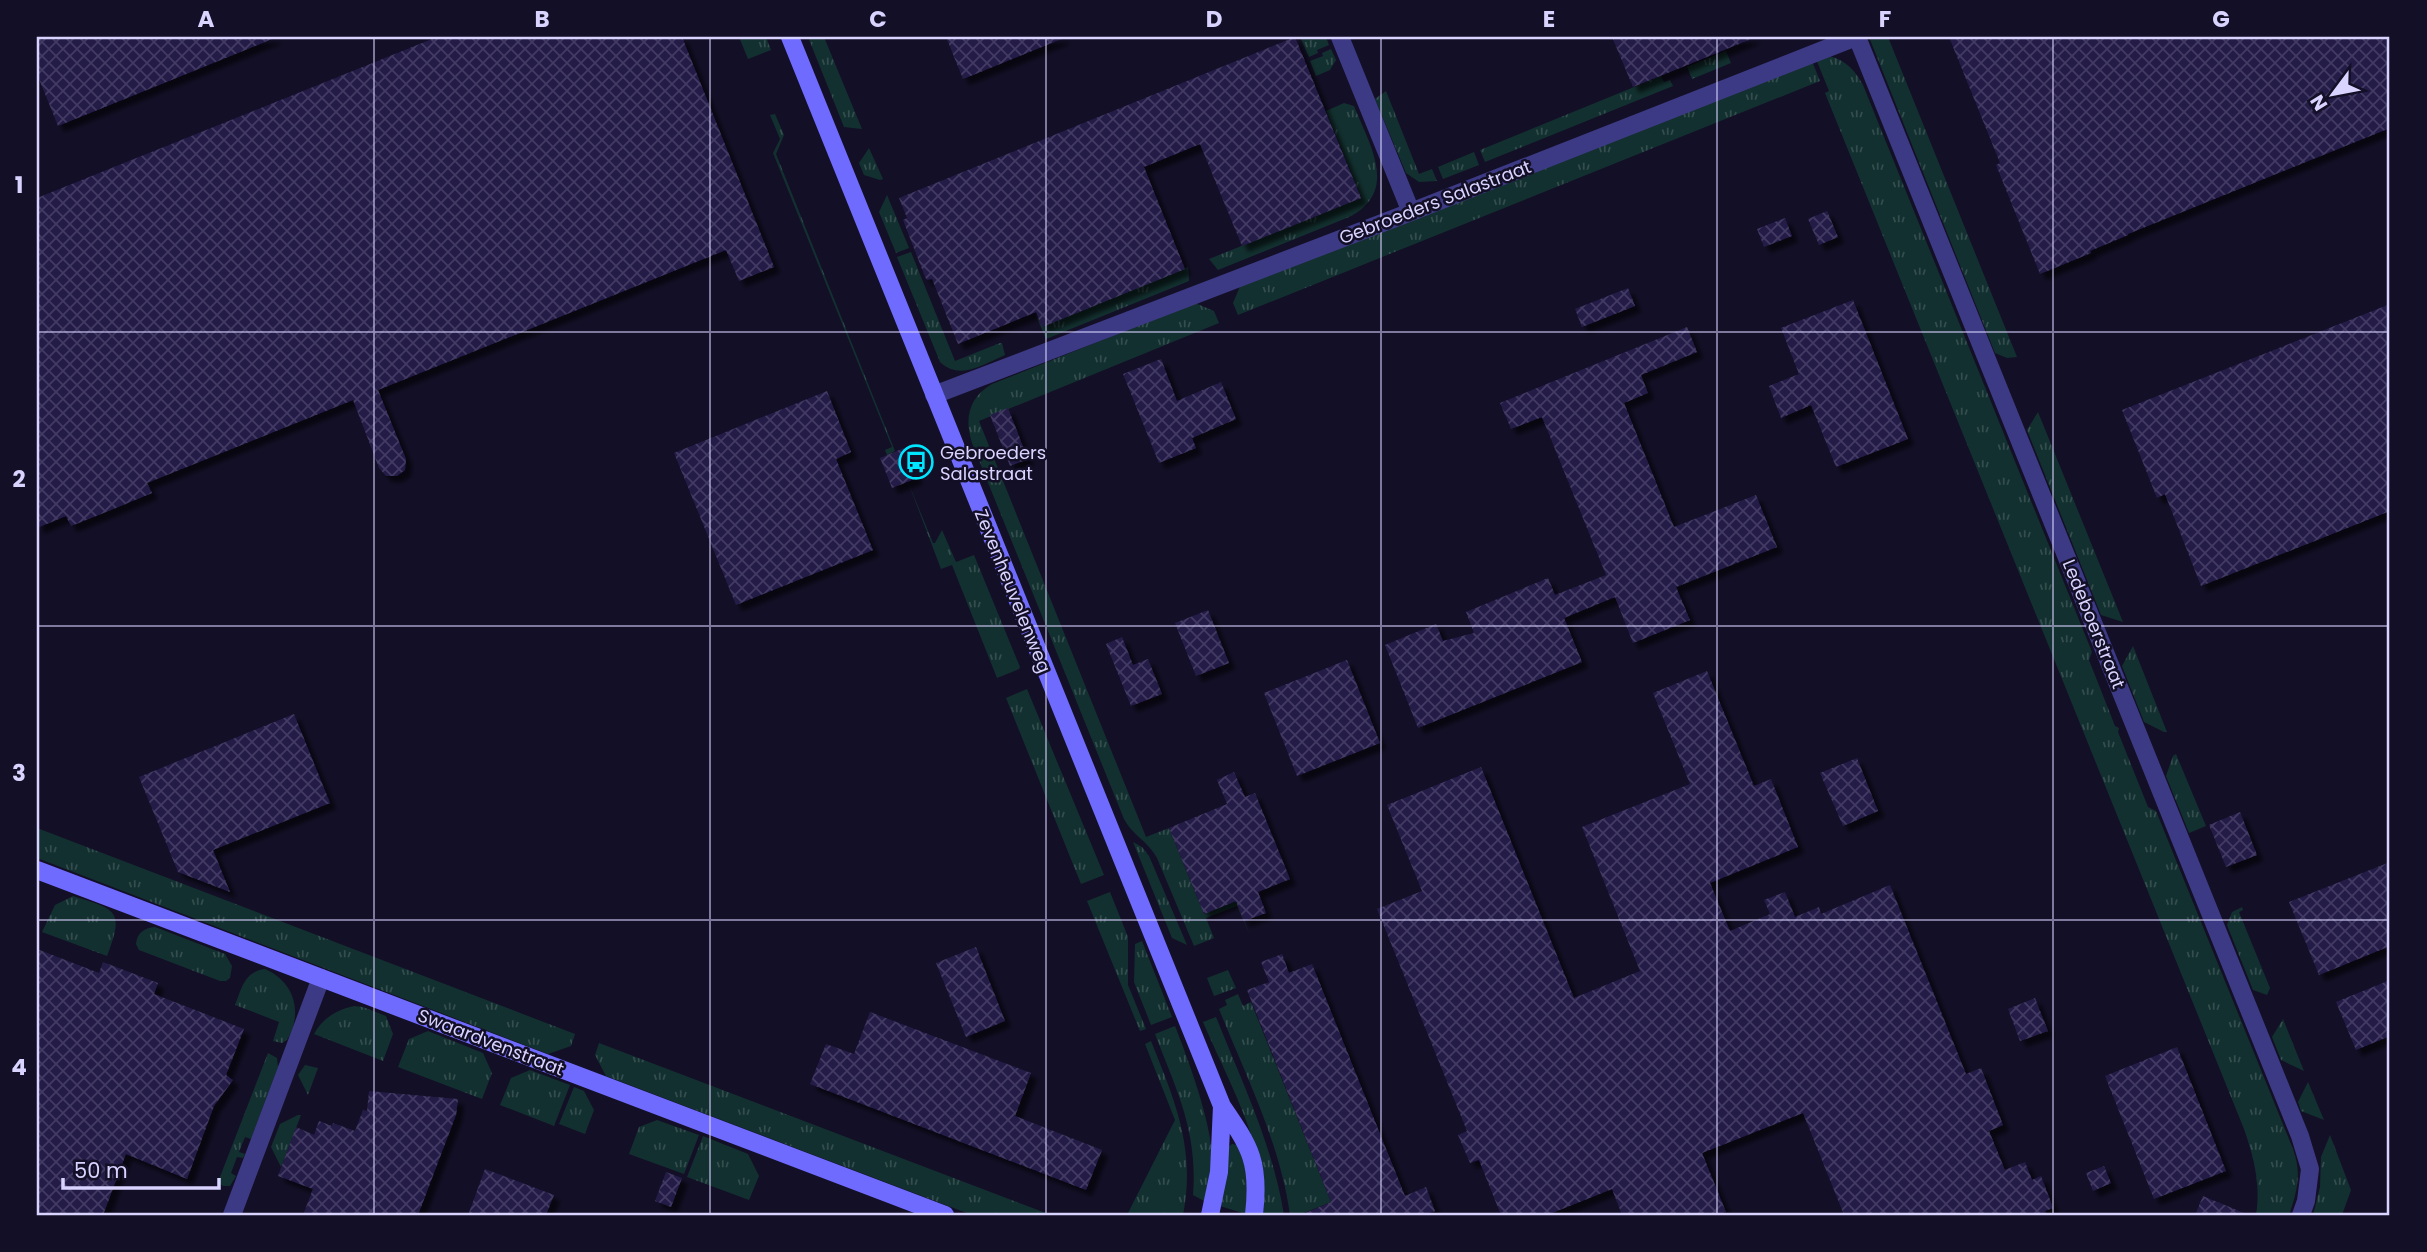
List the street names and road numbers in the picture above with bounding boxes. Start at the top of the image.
street label: Gebroeders Salastraat [1335,154,1535,250]
street label: Zevenheuvelenweg [969,505,1057,677]
street label: Ledeboerstraat [2057,556,2131,692]
street label: Swaardvenstraat [414,1003,568,1081]

